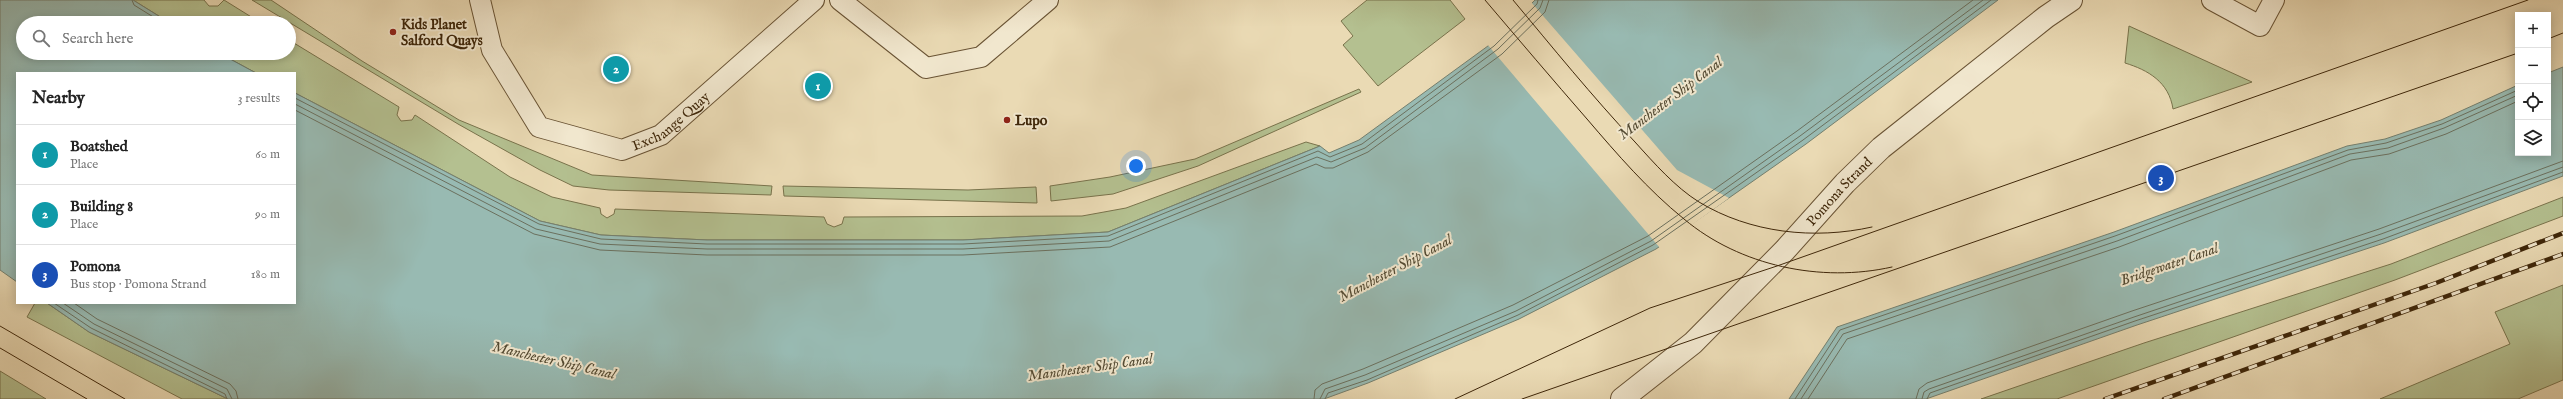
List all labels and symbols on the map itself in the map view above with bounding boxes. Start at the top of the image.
place label: Kids Planet Salford Quays [401,16,483,50]
marker: Kids Planet Salford Quays [388,27,398,37]
water label: Manchester Ship Canal [1614,52,1728,144]
pin: 2 [603,54,629,84]
pin: 1 [805,71,831,101]
street label: Exchange Quay [630,88,714,155]
place label: Lupo [1015,112,1048,130]
marker: Lupo [1002,115,1012,125]
street label: Pomona Strand [1803,153,1877,230]
your location [1126,156,1146,176]
pin: 3 [2148,163,2174,193]
water label: Manchester Ship Canal [1335,230,1457,306]
water label: Bridgewater Canal [2118,238,2222,291]
water label: Manchester Ship Canal [490,337,619,384]
water label: Manchester Ship Canal [1026,349,1155,386]

